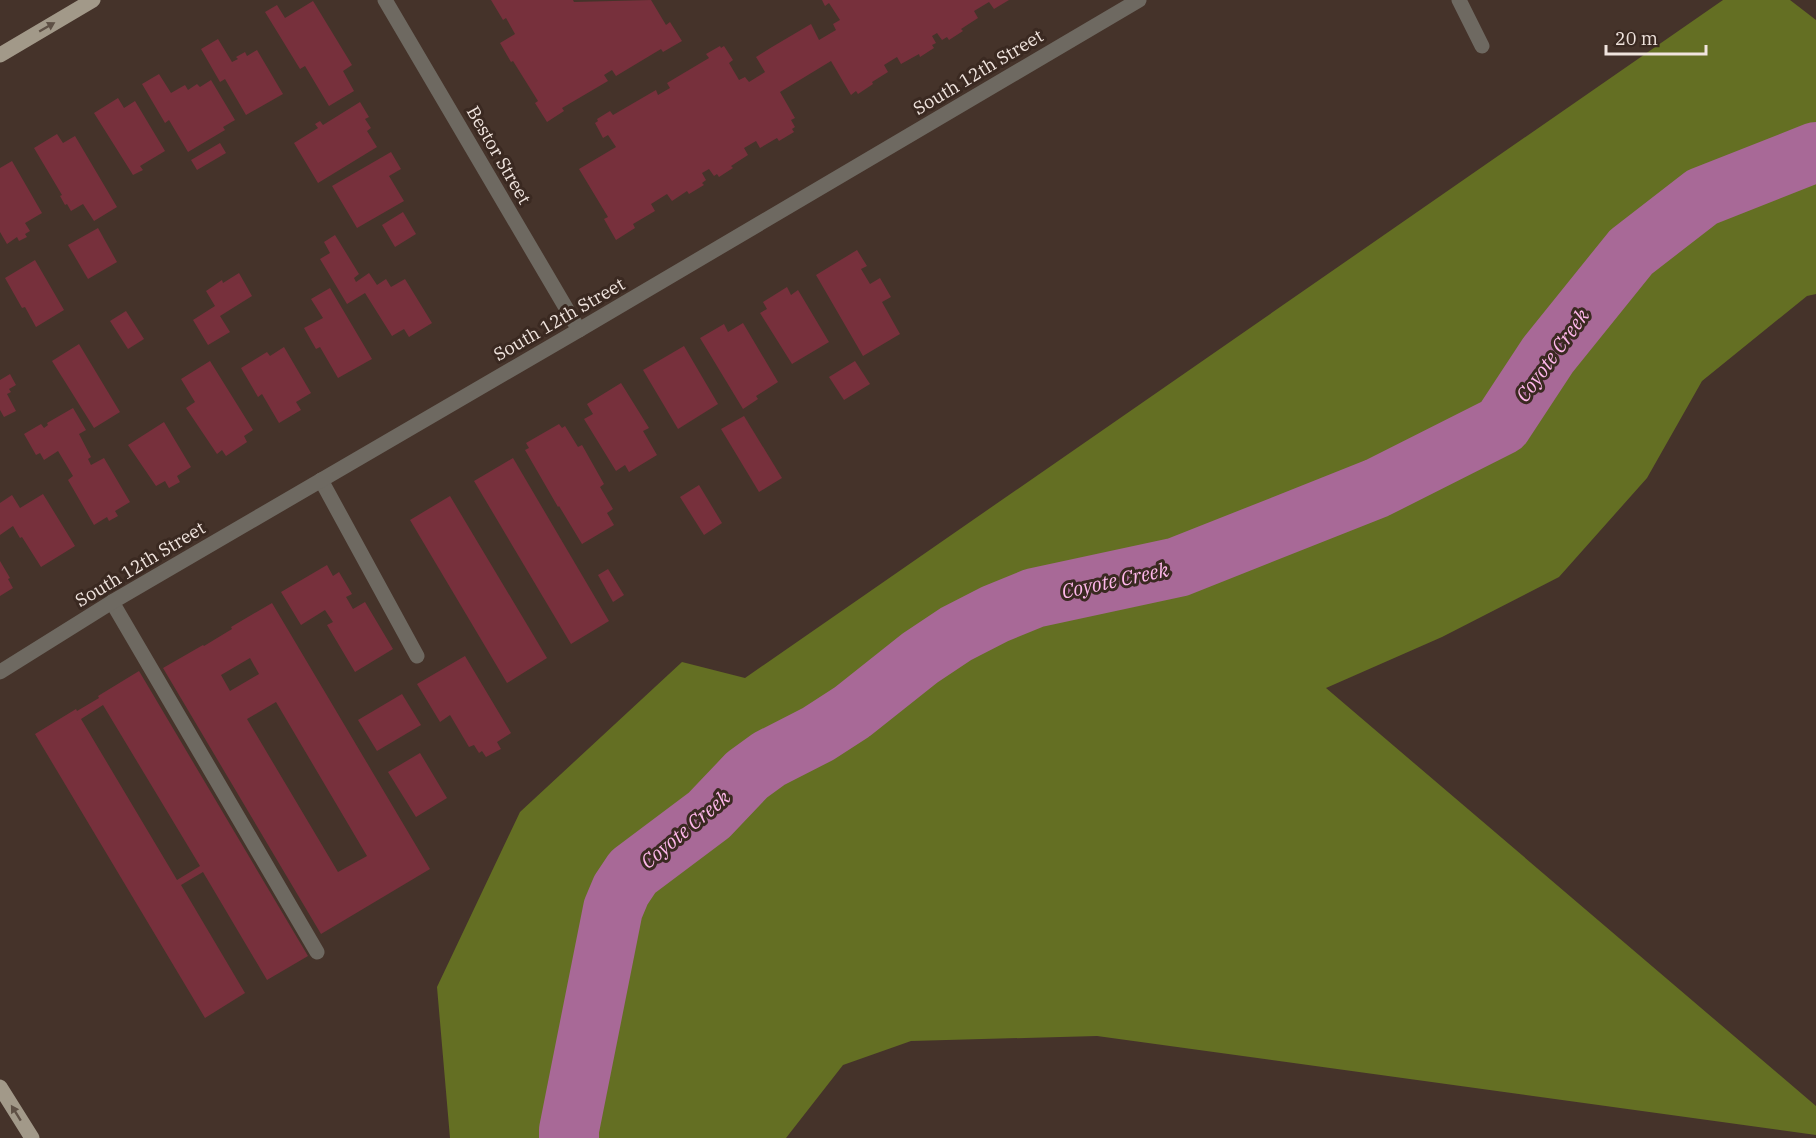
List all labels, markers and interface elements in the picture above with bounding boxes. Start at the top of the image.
scale bar [1606,18,1706,56]
one-way arrow [39,22,55,33]
street label: South 12th Street [909,24,1047,120]
text: 20 m [1615,27,1658,50]
street label: Bestor Street [462,102,536,208]
street label: South 12th Street [489,272,629,366]
water label: Coyote Creek [1509,303,1595,407]
street label: South 12th Street [71,516,209,612]
water label: Coyote Creek [1059,555,1172,605]
water label: Coyote Creek [635,783,736,874]
one-way arrow [10,1105,21,1121]

